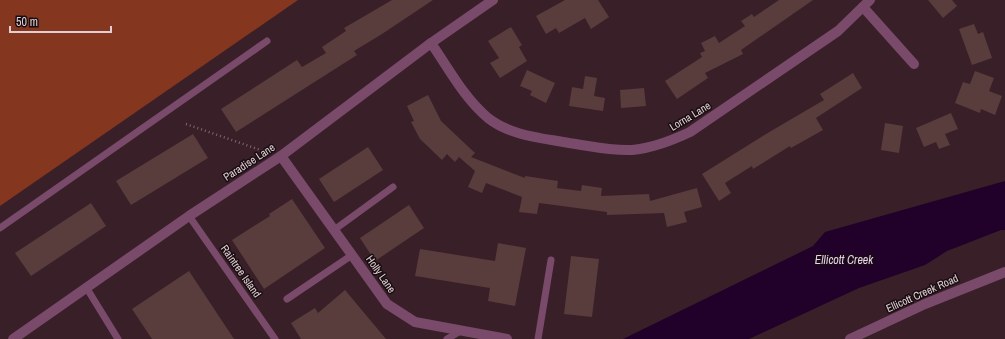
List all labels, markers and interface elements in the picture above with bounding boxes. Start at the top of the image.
scale bar [10,8,111,34]
text: 50 m [16,14,38,30]
street label: Lorna Lane [667,98,713,134]
street label: Paradise Lane [221,140,277,184]
street label: Raintree Island [218,242,264,300]
water label: Ellicott Creek [815,252,874,268]
street label: Holly Lane [363,253,399,295]
street label: Ellicott Creek Road [884,271,960,315]

